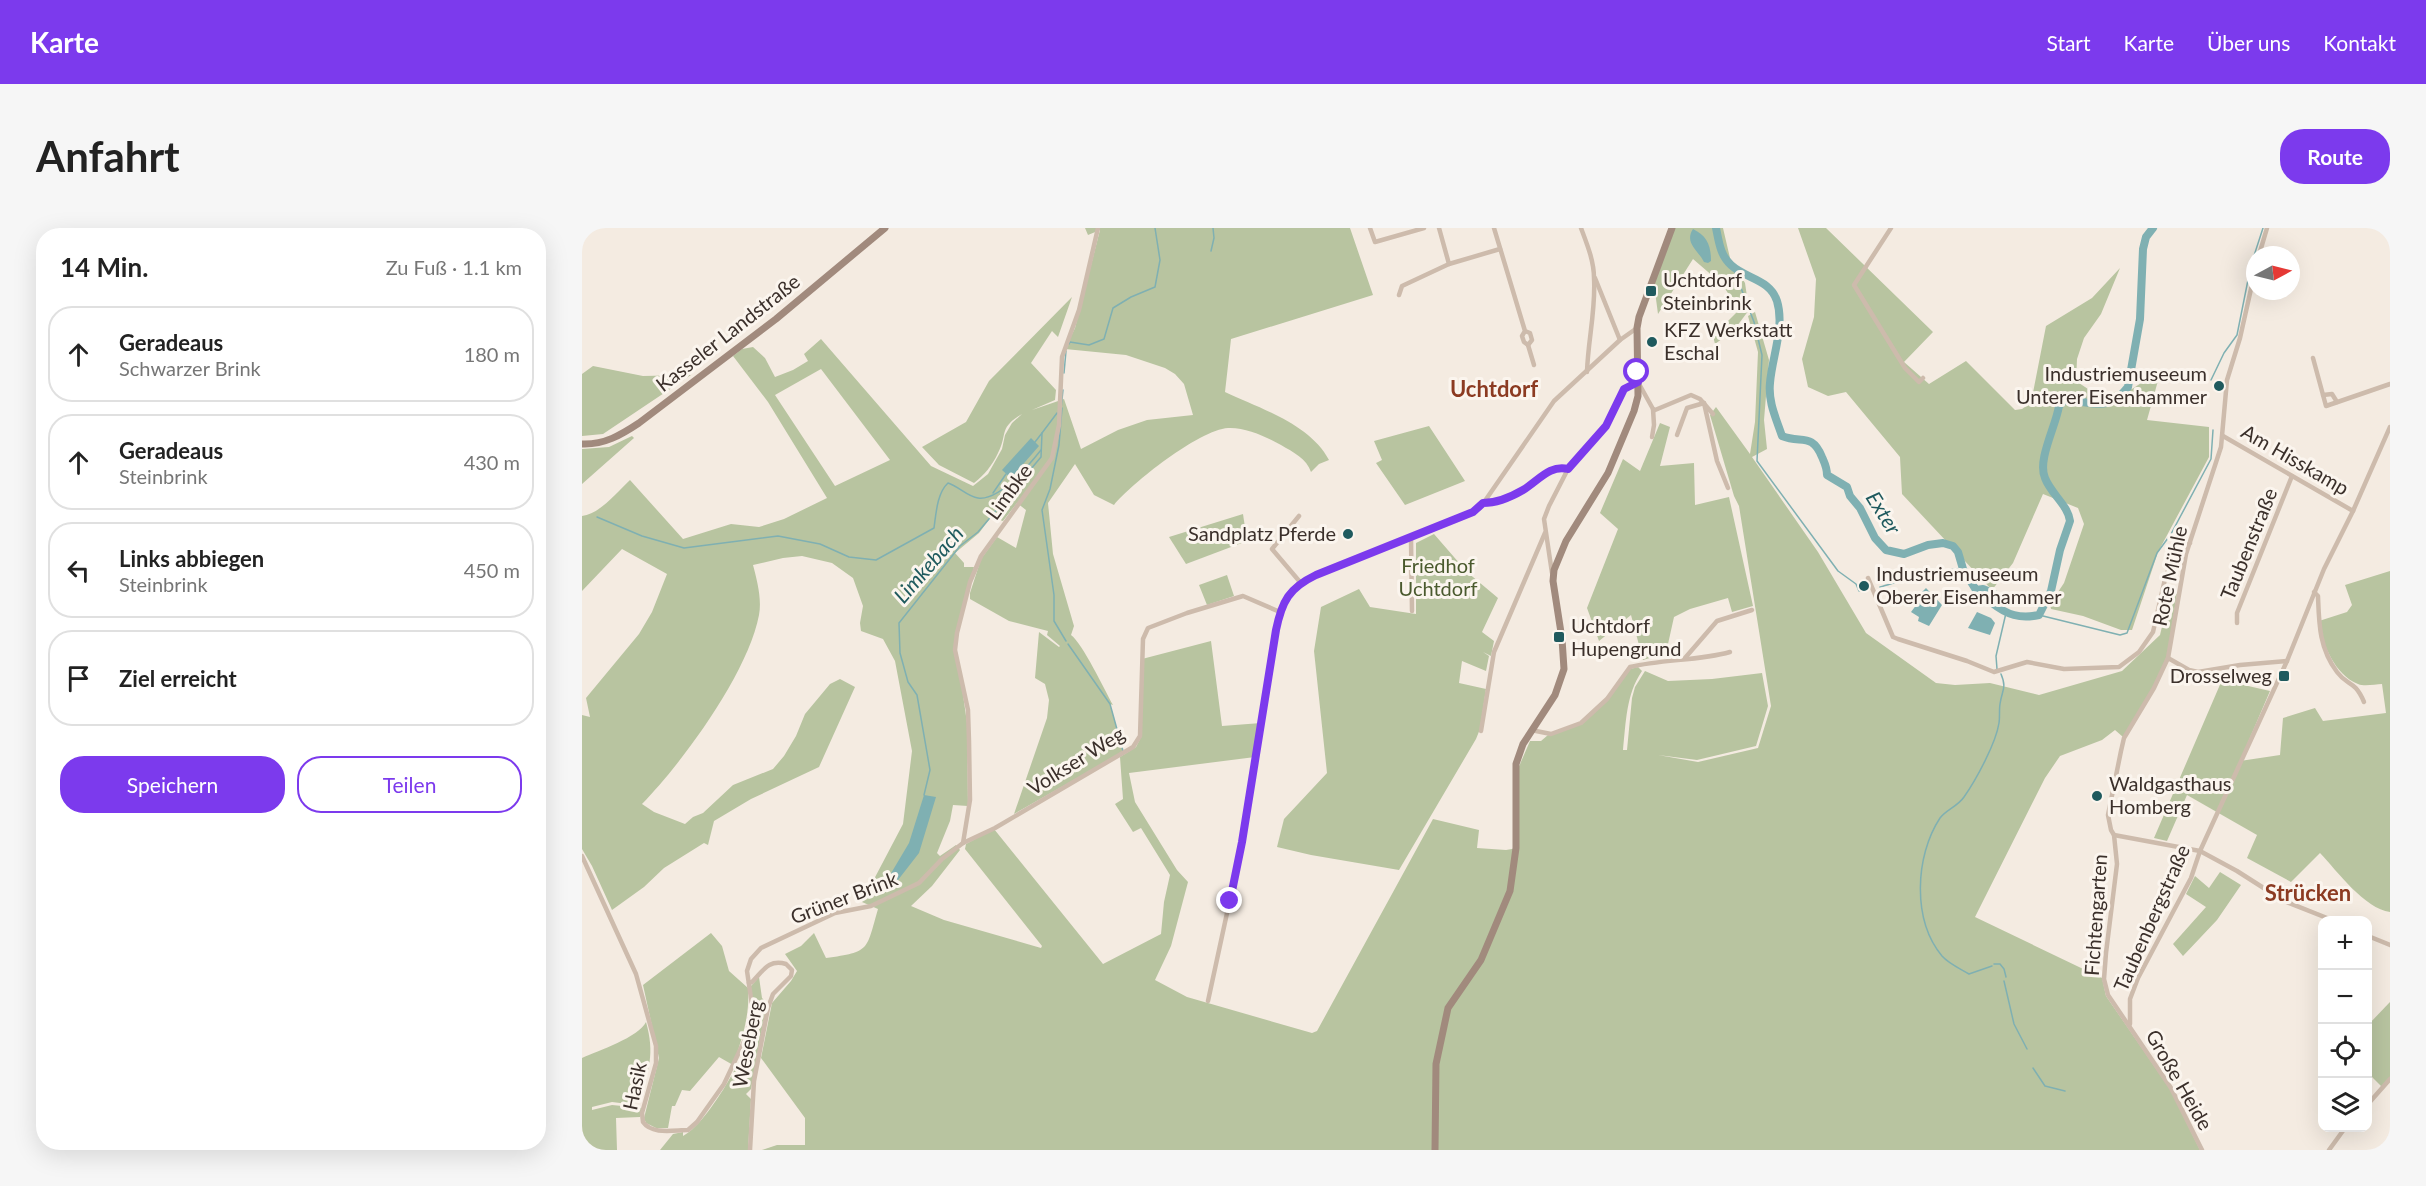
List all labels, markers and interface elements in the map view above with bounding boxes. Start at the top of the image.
text: Karte [30,25,99,59]
text: Start [2046,30,2091,55]
text: Karte [2124,30,2174,55]
text: Über uns [2207,30,2290,55]
text: Kontakt [2323,30,2396,55]
button: Route [2280,129,2390,184]
text: Anfahrt [36,131,180,181]
north arrow [2246,246,2300,300]
text: 14 Min. [60,251,148,283]
text: Zu Fuß · 1.1 km [386,255,522,279]
place label: Uchtdorf Steinbrink [1663,267,1752,314]
street label: Kasseler Landstraße [651,269,804,396]
marker: Uchtdorf Steinbrink [1644,284,1658,298]
place label: KFZ Werkstatt Eschal [1664,317,1793,364]
text: Geradeaus [119,329,223,356]
marker: KFZ Werkstatt Eschal [1645,335,1659,349]
icon: ahead [62,338,95,371]
text: 180 m [464,342,520,366]
text: Schwarzer Brink [119,356,261,380]
route start [1623,358,1649,384]
place label: Industriemuseeum Unterer Eisenhammer [2016,361,2208,408]
district label: Uchtdorf [1450,375,1538,402]
marker: Industriemuseeum Unterer Eisenhammer [2212,379,2226,393]
street label: Am Hisskamp [2238,419,2353,500]
text: Geradeaus [119,437,223,464]
icon: ahead [62,446,95,479]
text: 430 m [464,450,520,474]
street label: Limbke [980,459,1036,524]
text: Steinbrink [119,464,208,488]
street label: Taubenstraße [2215,484,2281,603]
water label: Exter [1862,486,1907,539]
water label: Limkebach [888,521,968,607]
place label: Sandplatz Pferde [1188,521,1336,545]
street label: Rote Mühle [2147,523,2191,628]
marker: Sandplatz Pferde [1341,527,1355,541]
text: Links abbiegen [119,545,264,572]
park label: Friedhof Uchtdorf [1399,553,1477,600]
icon: left [62,554,95,587]
text: 450 m [464,558,520,582]
place label: Industriemuseeum Oberer Eisenhammer [1876,561,2062,608]
text: Steinbrink [119,572,208,596]
marker: Industriemuseeum Oberer Eisenhammer [1857,579,1871,593]
place label: Uchtdorf Hupengrund [1571,613,1681,660]
marker: Uchtdorf Hupengrund [1552,630,1566,644]
icon: arrive [62,662,95,695]
place label: Drosselweg [2170,663,2272,687]
text: Ziel erreicht [119,665,237,692]
marker: Drosselweg [2277,669,2291,683]
street label: Volkser Weg [1023,721,1128,799]
button: Speichern [60,756,285,813]
button: Teilen [297,756,522,813]
place label: Waldgasthaus Homberg [2109,771,2232,818]
marker: Waldgasthaus Homberg [2090,789,2104,803]
street label: Taubenbergstraße [2108,841,2194,995]
street label: Fichtengarten [2079,853,2111,977]
street label: Grüner Brink [787,865,901,928]
district label: Strücken [2265,879,2351,906]
route end [1216,887,1242,913]
map controls [2318,916,2372,1132]
button: + [2318,916,2372,970]
button: − [2318,970,2372,1024]
street label: Weseberg [727,998,767,1090]
button: locate [2318,1024,2372,1078]
street label: Große Heide [2141,1025,2218,1134]
street label: Hasik [617,1059,651,1112]
button: layers [2318,1078,2372,1132]

